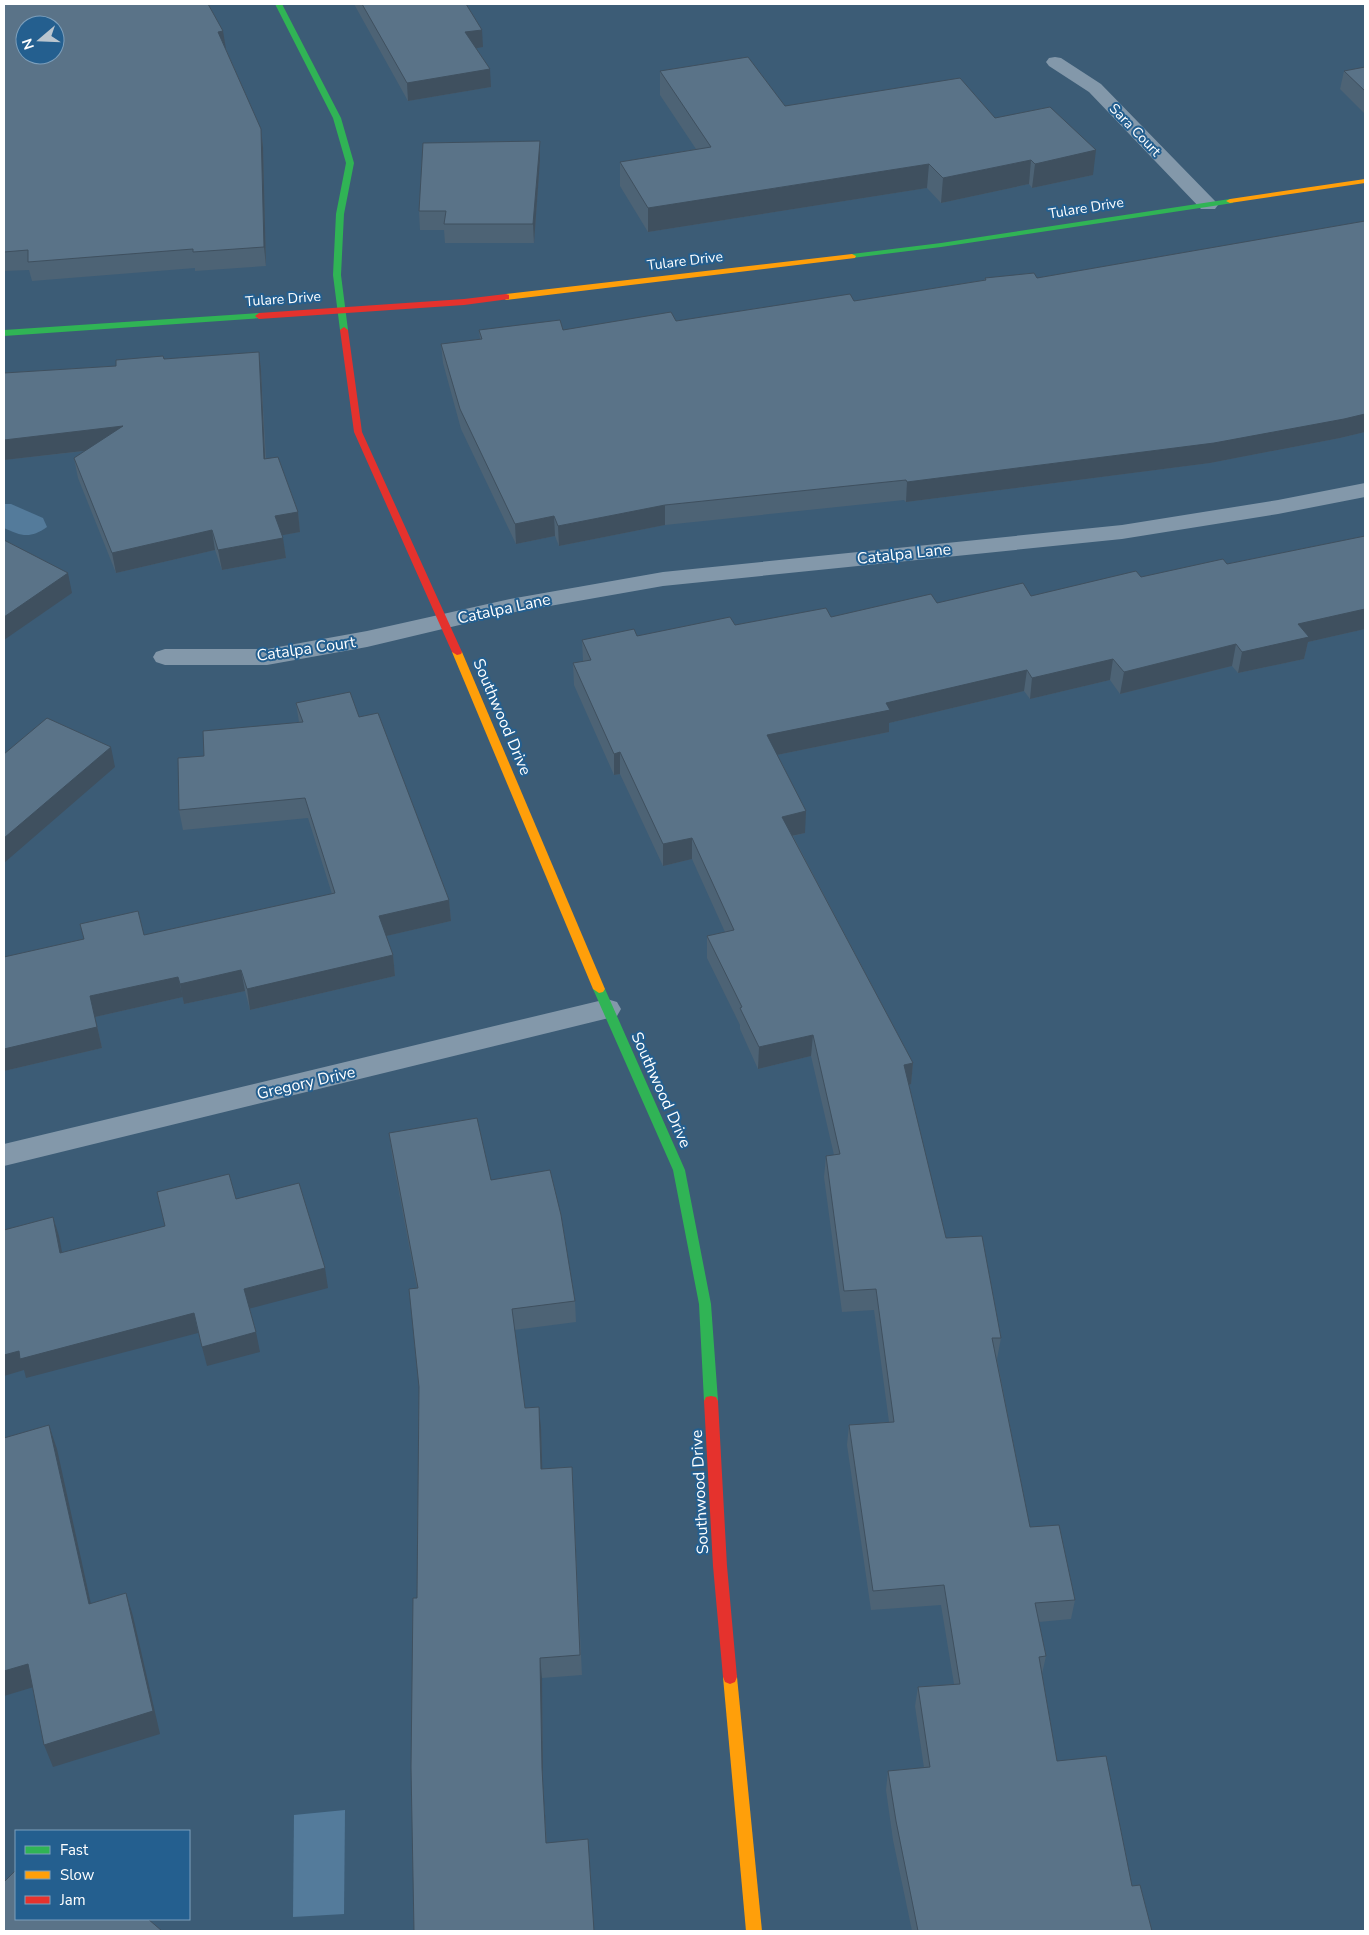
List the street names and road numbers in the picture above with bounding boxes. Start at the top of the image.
street label: Sara Court [1105,99,1165,161]
street label: Tulare Drive [1047,193,1125,223]
street label: Tulare Drive [646,247,724,275]
street label: Tulare Drive [244,287,322,311]
street label: Catalpa Lane [856,538,952,570]
street label: Catalpa Lane [455,588,553,630]
street label: Catalpa Court [255,631,357,667]
street label: Southwood Drive [467,655,537,779]
street label: Southwood Drive [626,1029,696,1151]
street label: Gregory Drive [255,1061,357,1105]
street label: Southwood Drive [686,1429,714,1555]

